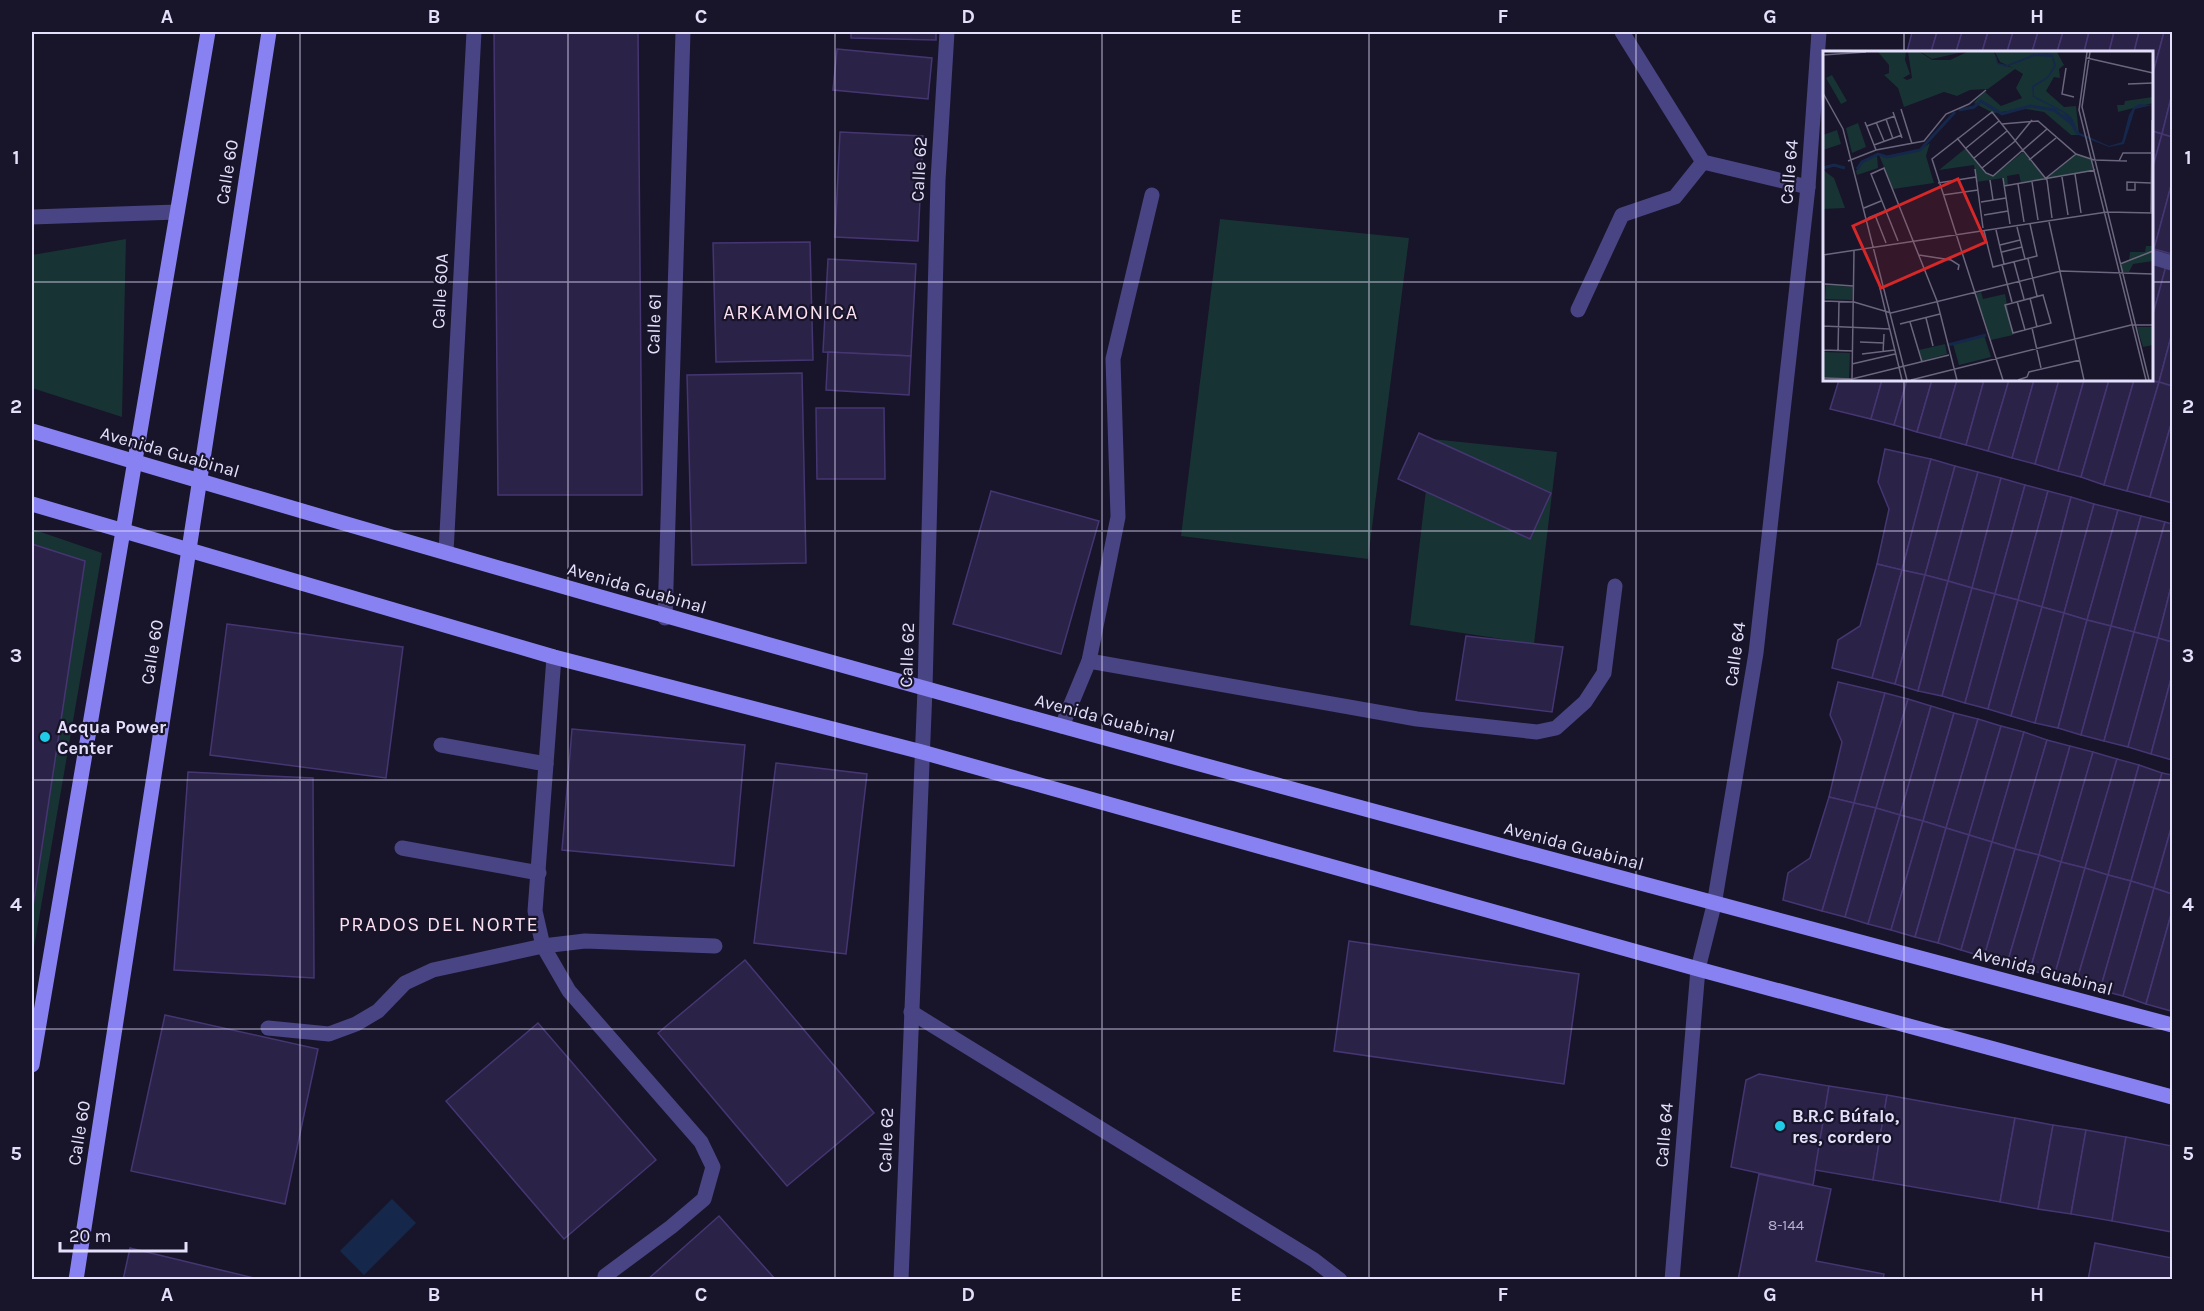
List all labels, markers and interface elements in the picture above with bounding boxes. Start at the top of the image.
text: A [161,5,174,28]
text: B [428,5,440,28]
text: C [695,5,707,28]
text: D [961,5,975,28]
text: E [1230,5,1242,28]
text: F [1498,5,1509,28]
text: G [1763,5,1777,28]
text: H [2030,5,2044,28]
inset map [1823,51,2153,381]
street label: Calle 62 [906,136,932,202]
street label: Calle 60 [211,138,243,206]
street label: Calle 64 [1775,139,1803,205]
text: 1 [12,146,20,169]
text: 1 [2184,146,2192,169]
street label: Calle 60A [427,253,453,329]
street label: Calle 61 [642,293,666,355]
district label: ARKAMONICA [723,301,859,324]
text: 2 [10,395,22,418]
text: 2 [2182,395,2194,418]
street label: Avenida Guabinal [98,422,242,482]
street label: Avenida Guabinal [565,558,709,618]
street label: Calle 60 [136,618,168,686]
street label: Calle 64 [1720,620,1750,688]
street label: Calle 62 [895,622,919,688]
text: 3 [10,644,22,667]
text: 3 [2182,644,2194,667]
street label: Avenida Guabinal [1033,689,1177,747]
place label: Acqua Power Center [57,716,166,759]
marker: Acqua Power Center [38,730,52,744]
street label: Avenida Guabinal [1502,817,1646,875]
text: 4 [10,893,22,916]
text: 4 [2182,893,2194,916]
district label: PRADOS DEL NORTE [339,913,539,936]
street label: Avenida Guabinal [1971,942,2115,1000]
street label: Calle 60 [63,1099,95,1167]
street label: Calle 64 [1650,1102,1678,1168]
place label: B.R.C Búfalo, res, cordero [1792,1105,1900,1148]
street label: Calle 62 [874,1107,898,1173]
marker: B.R.C Búfalo, res, cordero [1773,1119,1787,1133]
text: 5 [10,1142,22,1165]
text: 5 [2182,1142,2194,1165]
scale bar [60,1215,186,1253]
house number: 8-144 [1768,1216,1805,1234]
text: 20 m [69,1225,111,1247]
text: A [161,1283,174,1306]
text: B [428,1283,440,1306]
text: C [695,1283,707,1306]
text: D [961,1283,975,1306]
text: E [1230,1283,1242,1306]
text: F [1498,1283,1509,1306]
text: G [1763,1283,1777,1306]
text: H [2030,1283,2044,1306]

